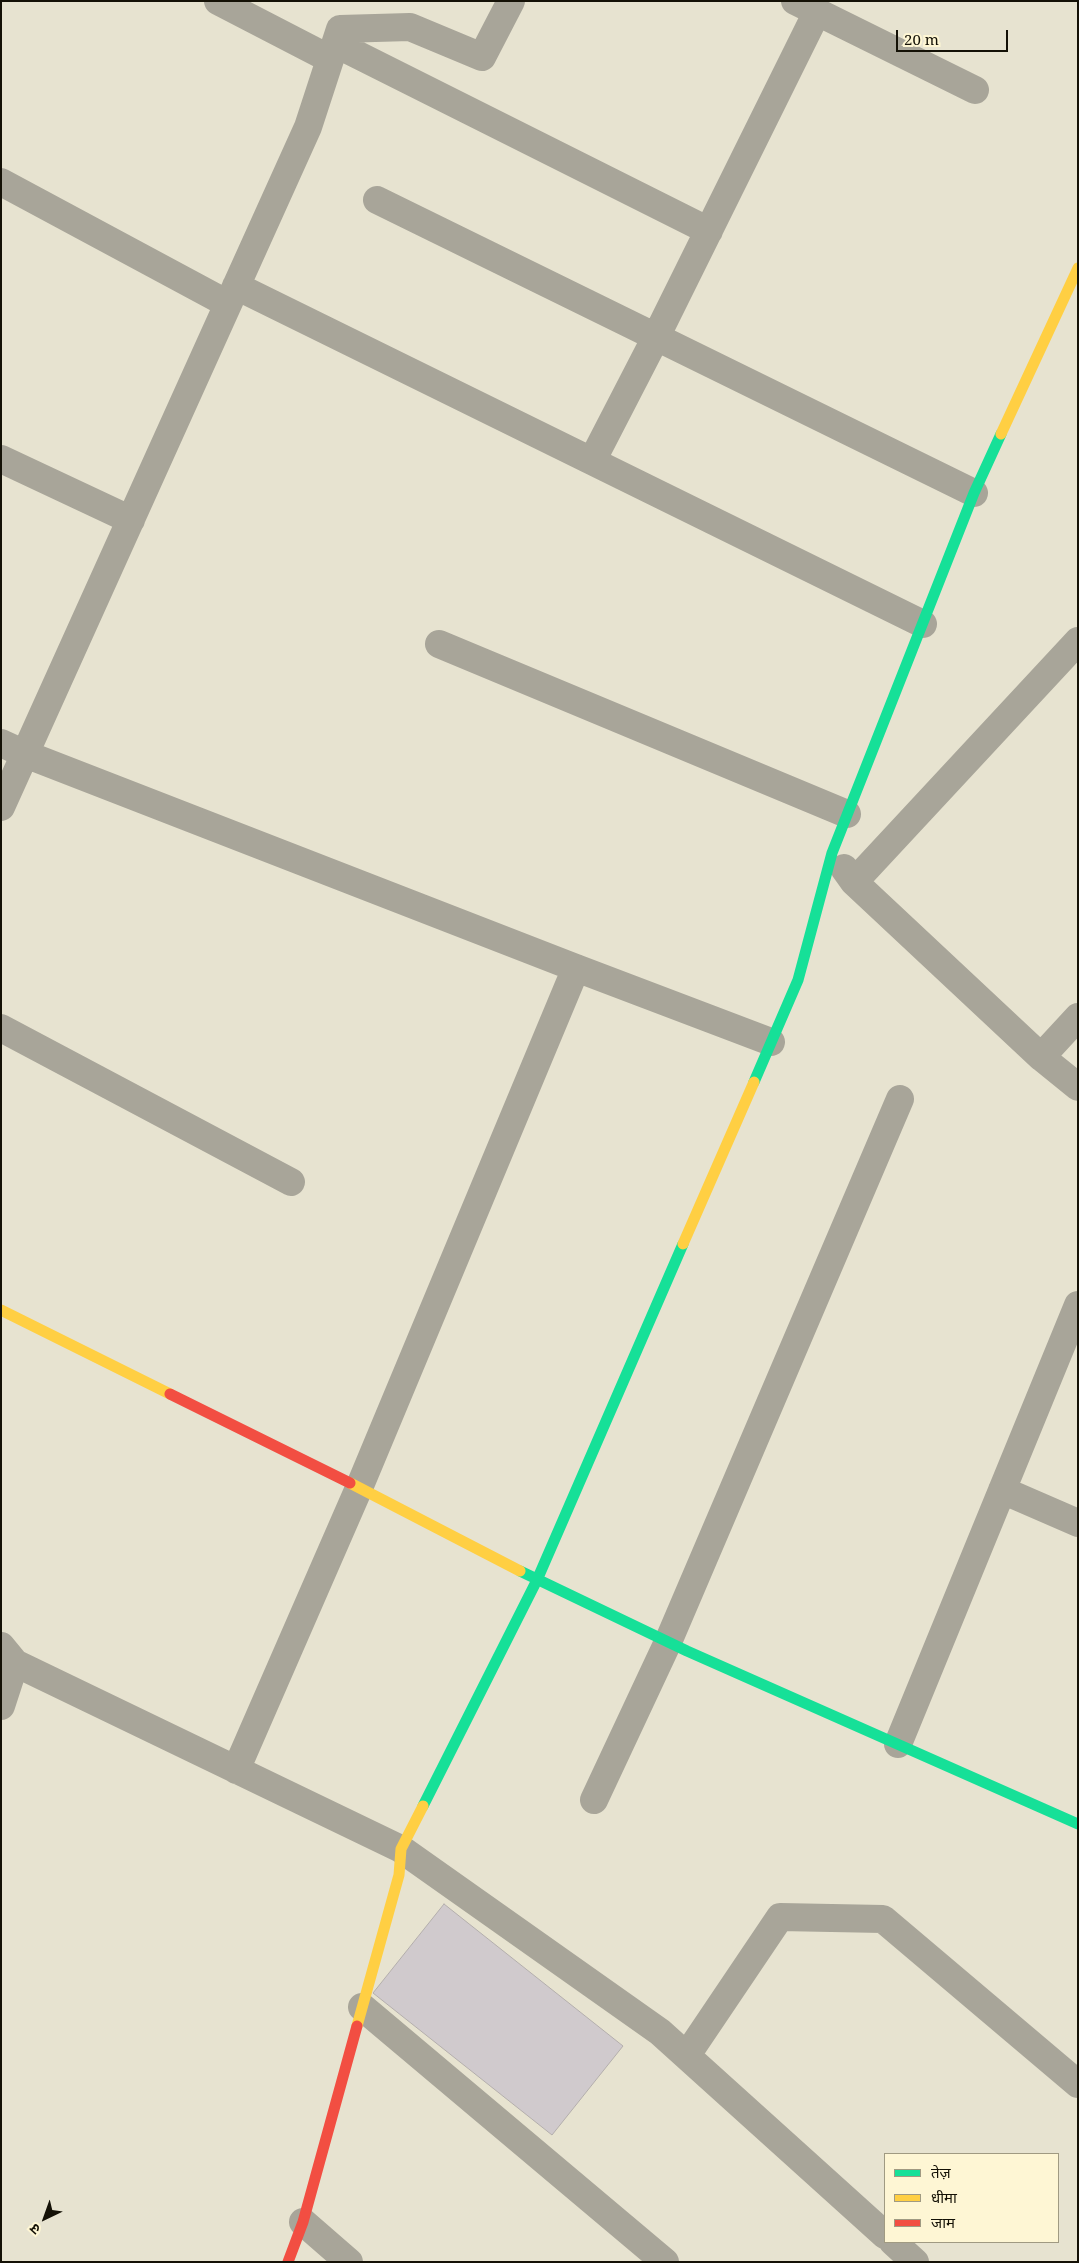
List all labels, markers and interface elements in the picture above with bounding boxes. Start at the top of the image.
scale bar [899,20,1012,52]
text: 20 m [904,29,939,49]
legend [884,2153,1059,2243]
text: तेज़ [931,2162,951,2182]
text: धीमा [931,2187,957,2207]
north arrow [20,2193,70,2243]
text: जाम [931,2212,955,2232]
text: उ [25,2220,44,2239]

